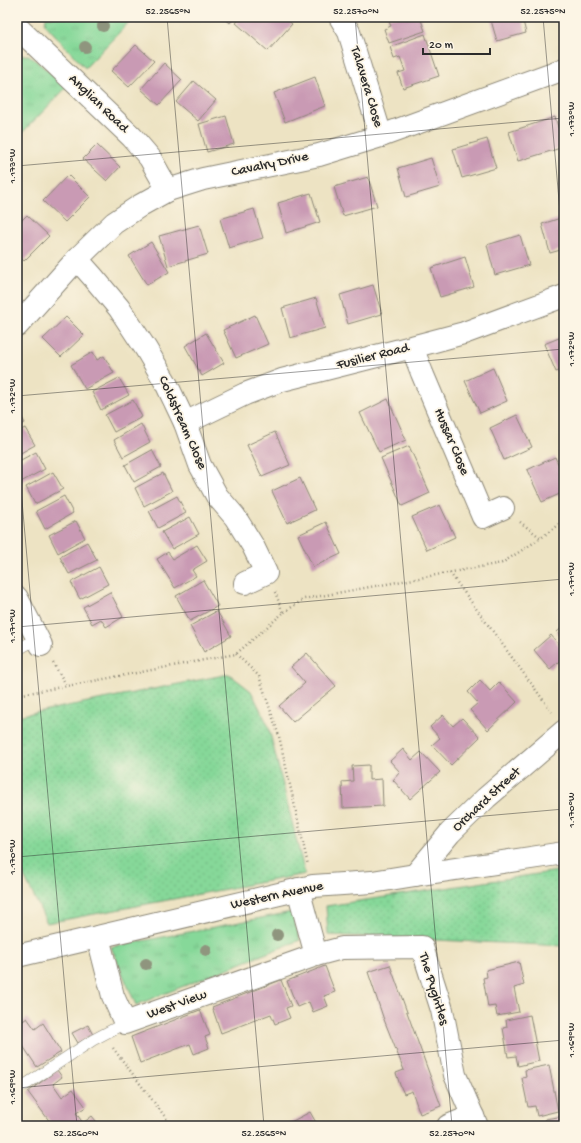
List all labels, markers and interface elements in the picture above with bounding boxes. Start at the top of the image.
text: 52.2565°N [146,6,191,18]
text: 52.2570°N [333,6,379,18]
text: 52.2575°N [521,6,566,18]
scale bar [423,30,490,56]
text: 20 m [429,39,454,53]
street label: Talavera Close [345,43,387,130]
street label: Anglian Road [64,71,133,138]
text: 1.173°W [566,101,578,137]
text: 1.173°W [7,148,19,184]
street label: Cavalry Drive [230,148,311,181]
text: 1.172°W [566,331,578,367]
street label: Fusilier Road [334,339,413,374]
street label: Coldstream Close [154,374,211,473]
text: 1.172°W [7,378,19,414]
street label: Hussar Close [429,406,473,479]
text: 1.171°W [566,562,578,597]
text: 1.171°W [7,609,19,644]
street label: Orchard Street [449,763,526,836]
text: 1.170°W [566,792,578,829]
text: 1.170°W [7,839,19,876]
street label: Western Avenue [229,878,326,914]
street label: The Pyghtles [414,950,452,1028]
street label: West View [145,986,209,1024]
text: 1.169°W [566,1022,578,1058]
text: 1.169°W [7,1069,19,1105]
text: 52.2560°N [53,1128,99,1140]
text: 52.2565°N [242,1128,287,1140]
text: 52.2570°N [429,1128,475,1140]

